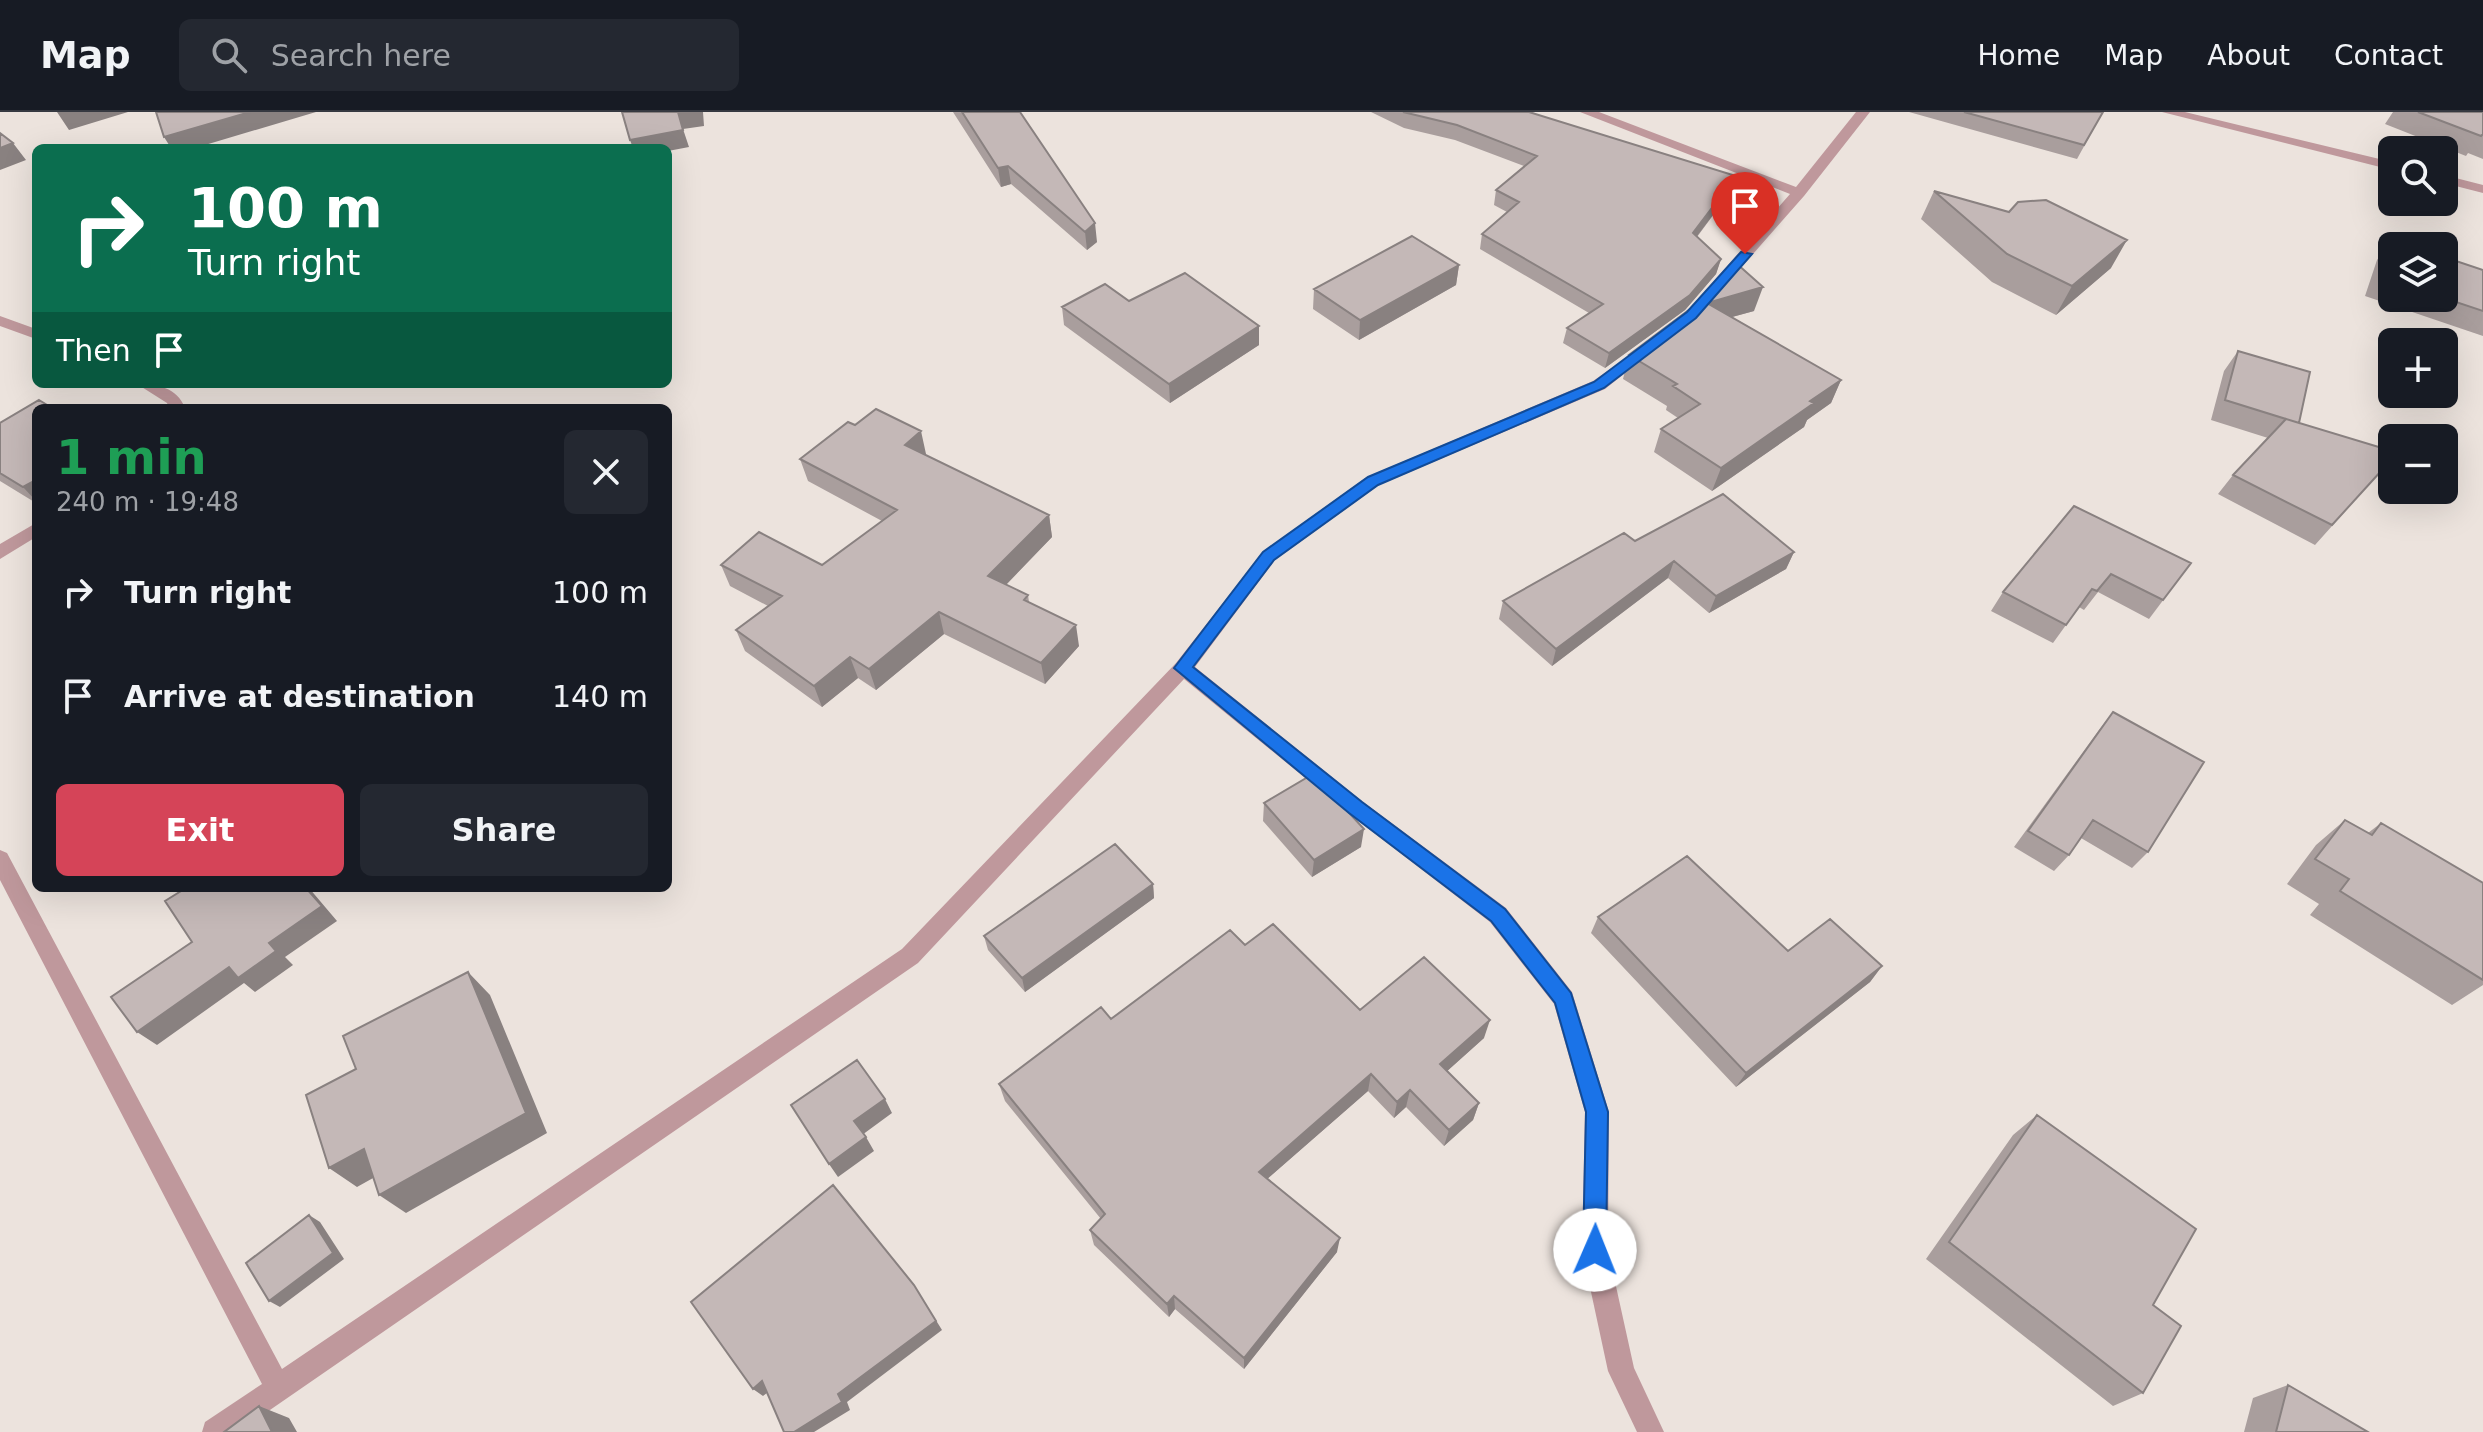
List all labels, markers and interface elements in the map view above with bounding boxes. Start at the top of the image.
search box [179,19,739,91]
text: Map [40,33,131,77]
icon: search [207,33,251,77]
text: Search here [271,38,451,73]
text: Home [1977,39,2060,72]
text: Map [2104,39,2163,72]
text: About [2207,39,2290,72]
text: Contact [2334,39,2443,72]
map controls [2378,136,2458,504]
button: search [2378,136,2458,216]
pin [1711,172,1779,254]
text: 100 m [188,175,383,240]
icon: right [56,176,160,280]
icon: arrive [1723,184,1767,228]
button: layers [2378,232,2458,312]
text: Turn right [188,242,360,283]
icon: arrive [147,328,191,372]
button: + [2378,328,2458,408]
text: Then [56,333,131,368]
button: − [2378,424,2458,504]
text: 1 min [56,429,207,485]
button: close [564,430,648,514]
text: 240 m · 19:48 [56,487,239,517]
icon: right [56,570,100,614]
text: Turn right [124,575,291,610]
text: 100 m [552,575,648,610]
icon: arrive [56,674,100,718]
text: Arrive at destination [124,679,475,714]
text: 140 m [552,679,648,714]
button: Exit [56,784,344,876]
button: Share [360,784,648,876]
position arrow [1553,1208,1637,1292]

